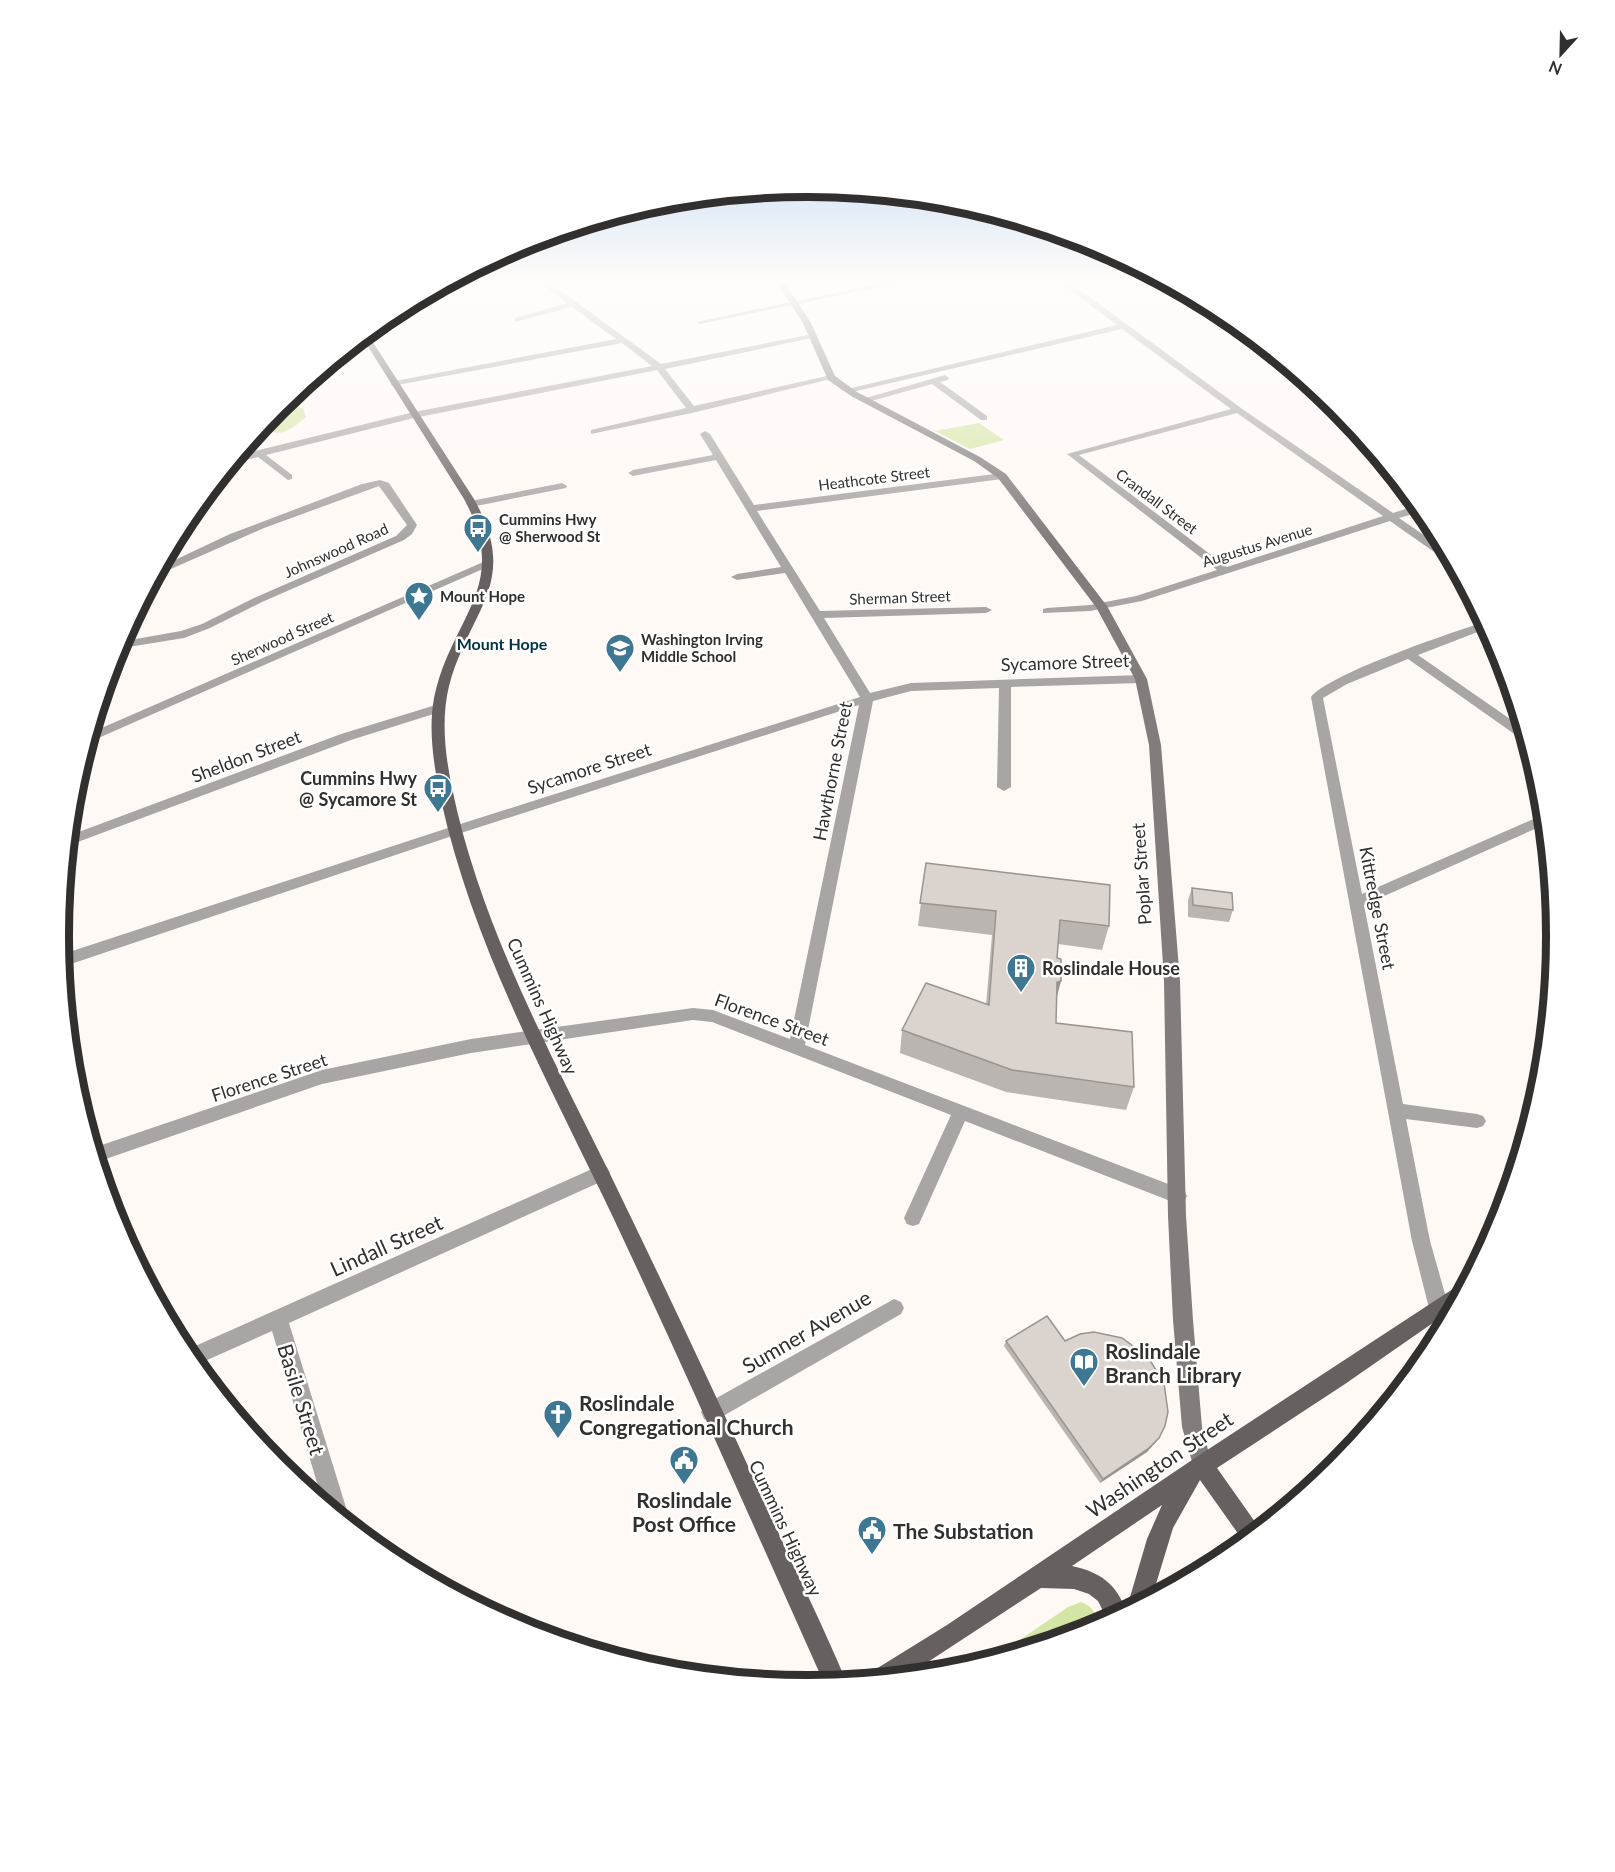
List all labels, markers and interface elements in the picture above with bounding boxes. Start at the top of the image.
north arrow [1531,24,1591,84]
text: N [1546,57,1564,79]
street label: Heathcote Street [817,462,931,494]
street label: Crandall Street [1113,464,1202,538]
place label: Cummins Hwy @ Sherwood St [499,510,601,545]
bus stop icon: Cummins Hwy @ Sherwood St [462,512,494,554]
street label: Johnswood Road [281,519,391,581]
street label: Augustus Avenue [1200,520,1314,570]
place icon: Mount Hope [403,580,435,622]
street label: Sherman Street [849,586,952,608]
place label: Mount Hope [440,587,525,605]
street label: Sherwood Street [228,607,337,669]
place label: Washington Irving Middle School [641,630,763,665]
school or university icon: Washington Irving Middle School [604,632,636,674]
district label: Mount Hope [457,634,548,653]
street label: Sycamore Street [1000,649,1130,675]
street label: Hawthorne Street [808,699,856,842]
street label: Sheldon Street [188,725,304,787]
street label: Sycamore Street [524,738,654,798]
place label: Cummins Hwy @ Sycamore St [299,767,417,810]
bus stop icon: Cummins Hwy @ Sycamore St [422,772,454,814]
street label: Poplar Street [1126,822,1156,926]
street label: Kittredge Street [1355,845,1401,972]
street label: Cummins Highway [503,934,583,1079]
building icon: Roslindale House [1005,952,1037,994]
place label: Roslindale House [1042,957,1180,979]
street label: Florence Street [712,988,833,1050]
street label: Florence Street [208,1048,330,1106]
street label: Lindall Street [326,1209,446,1281]
street label: Sumner Avenue [737,1284,875,1378]
place label: Roslindale Branch Library [1105,1338,1242,1387]
street label: Basile Street [273,1340,331,1458]
library icon: Roslindale Branch Library [1068,1346,1100,1388]
place label: Roslindale Congregational Church [579,1390,793,1439]
church icon: Roslindale Congregational Church [542,1398,574,1440]
street label: Washington Street [1081,1405,1237,1522]
public building icon: Roslindale Post Office [668,1444,700,1486]
street label: Cummins Highway [745,1456,827,1600]
place label: Roslindale Post Office [632,1487,736,1536]
public building icon: The Substation [856,1514,888,1556]
place label: The Substation [893,1518,1034,1543]

